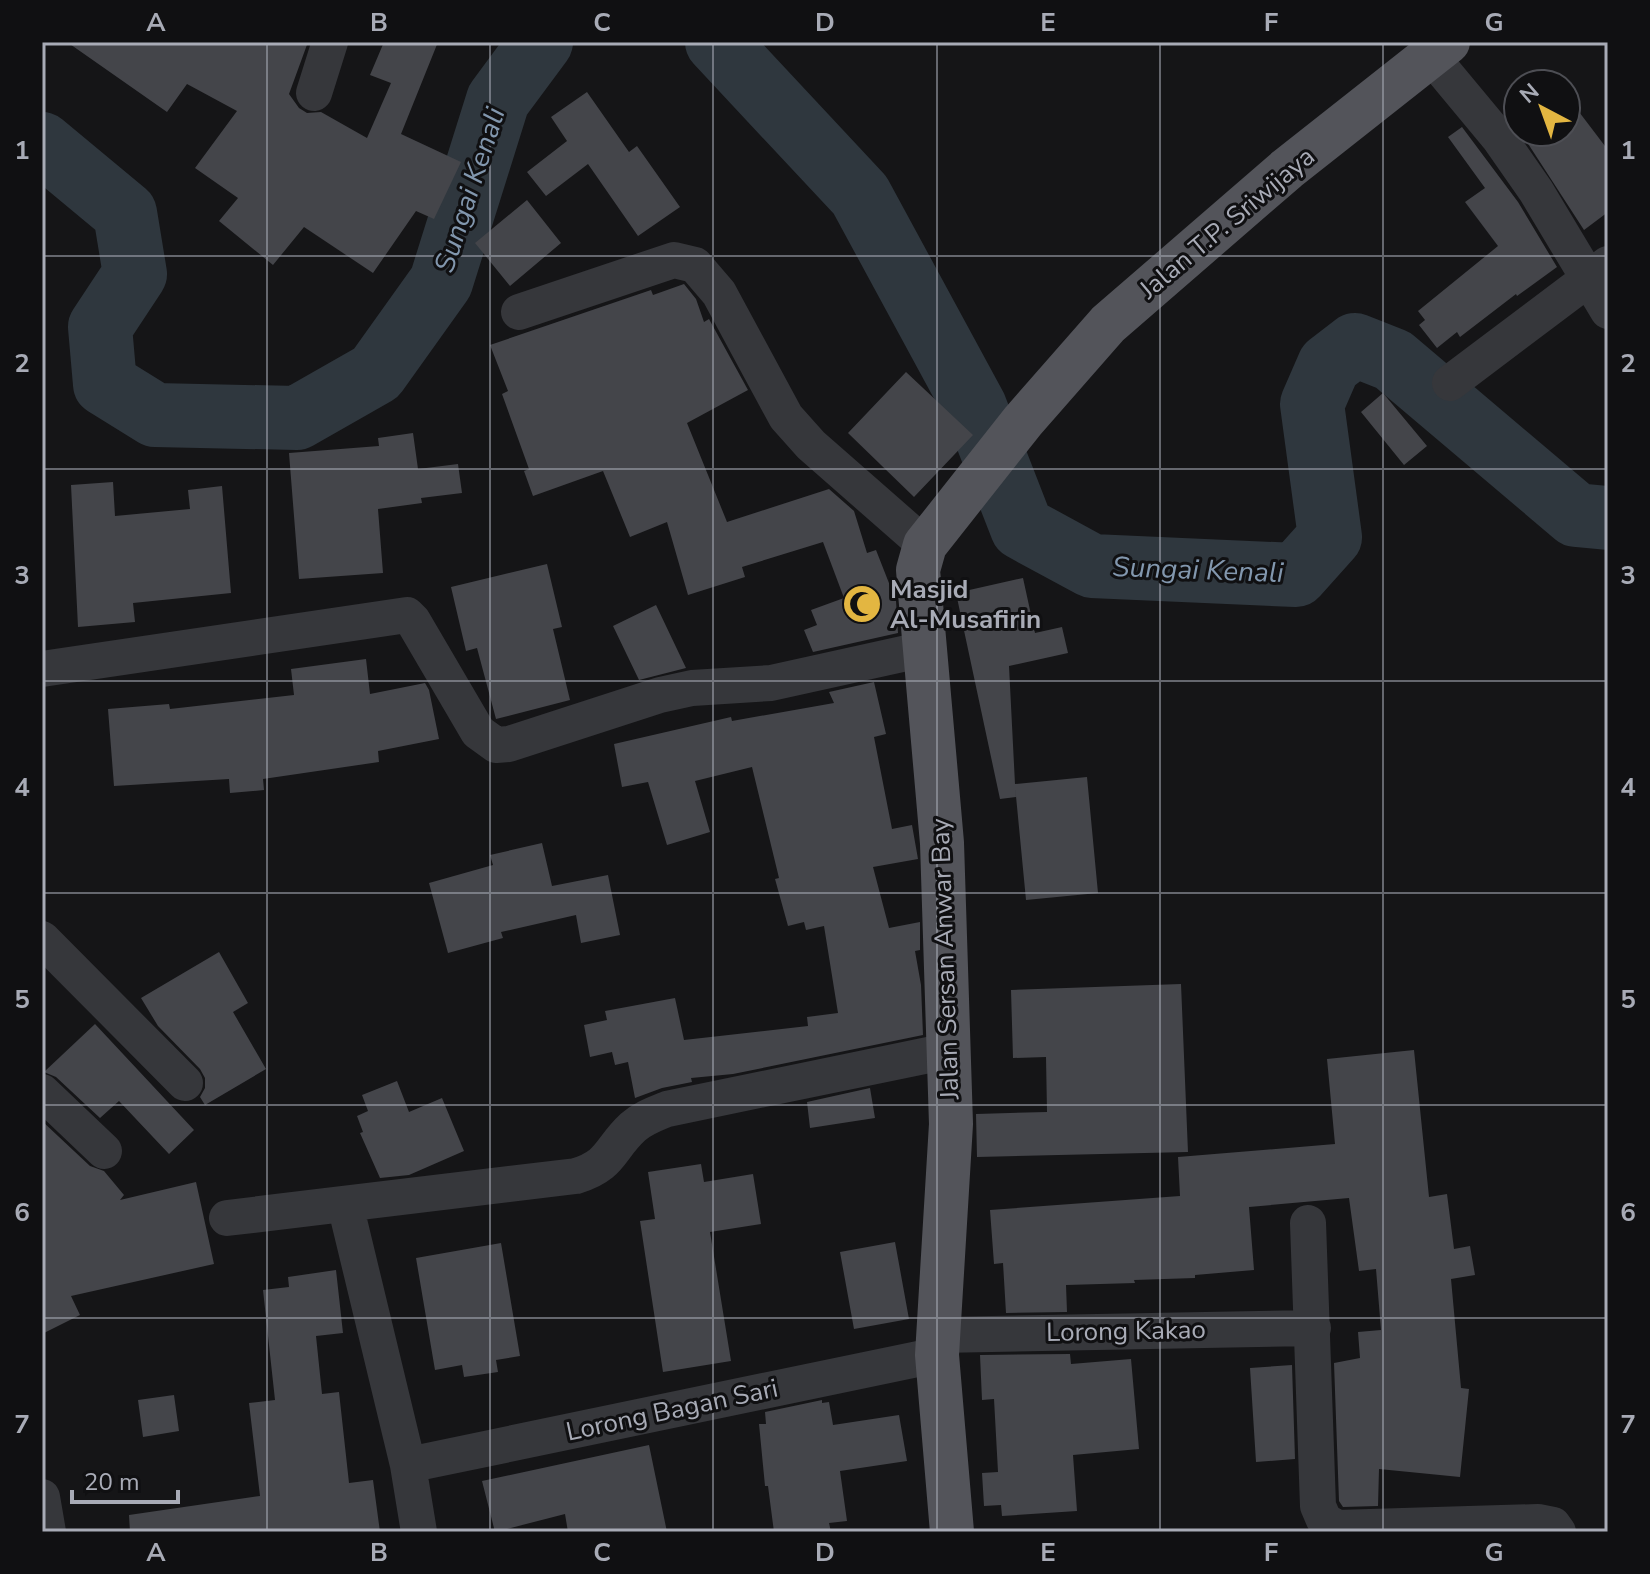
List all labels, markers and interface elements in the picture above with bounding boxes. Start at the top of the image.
text: A [146,5,166,40]
text: B [370,5,388,40]
text: C [593,5,611,40]
text: D [815,5,835,40]
text: E [1040,5,1056,40]
text: F [1264,5,1278,40]
text: G [1484,5,1504,40]
north arrow [1502,68,1582,148]
text: N [1513,77,1546,110]
water label: Sungai Kenali [425,102,515,277]
text: 1 [14,133,30,168]
text: 1 [1620,133,1636,168]
street label: Jalan T.P. Sriwijaya [1131,139,1322,307]
text: 2 [14,346,30,381]
text: 2 [1620,346,1636,381]
water label: Sungai Kenali [1112,548,1285,592]
text: 3 [14,558,30,593]
text: 3 [1620,558,1636,593]
place label: Masjid Al-Musafirin [890,572,1041,637]
mosque icon: Masjid Al-Musafirin [841,583,883,625]
text: 4 [14,770,30,805]
text: 4 [1620,770,1636,805]
street label: Jalan Sersan Anwar Bay [923,817,967,1101]
text: 5 [14,982,30,1017]
text: 5 [1620,982,1636,1017]
text: 6 [14,1195,30,1230]
text: 6 [1620,1195,1636,1230]
street label: Lorong Kakao [1046,1312,1206,1350]
street label: Lorong Bagan Sari [563,1370,781,1450]
text: 7 [14,1407,30,1442]
text: 7 [1620,1407,1636,1442]
scale bar [72,1454,178,1504]
text: 20 m [84,1466,140,1498]
text: A [146,1535,166,1570]
text: B [370,1535,388,1570]
text: C [593,1535,611,1570]
text: D [815,1535,835,1570]
text: E [1040,1535,1056,1570]
text: F [1264,1535,1278,1570]
text: G [1484,1535,1504,1570]

